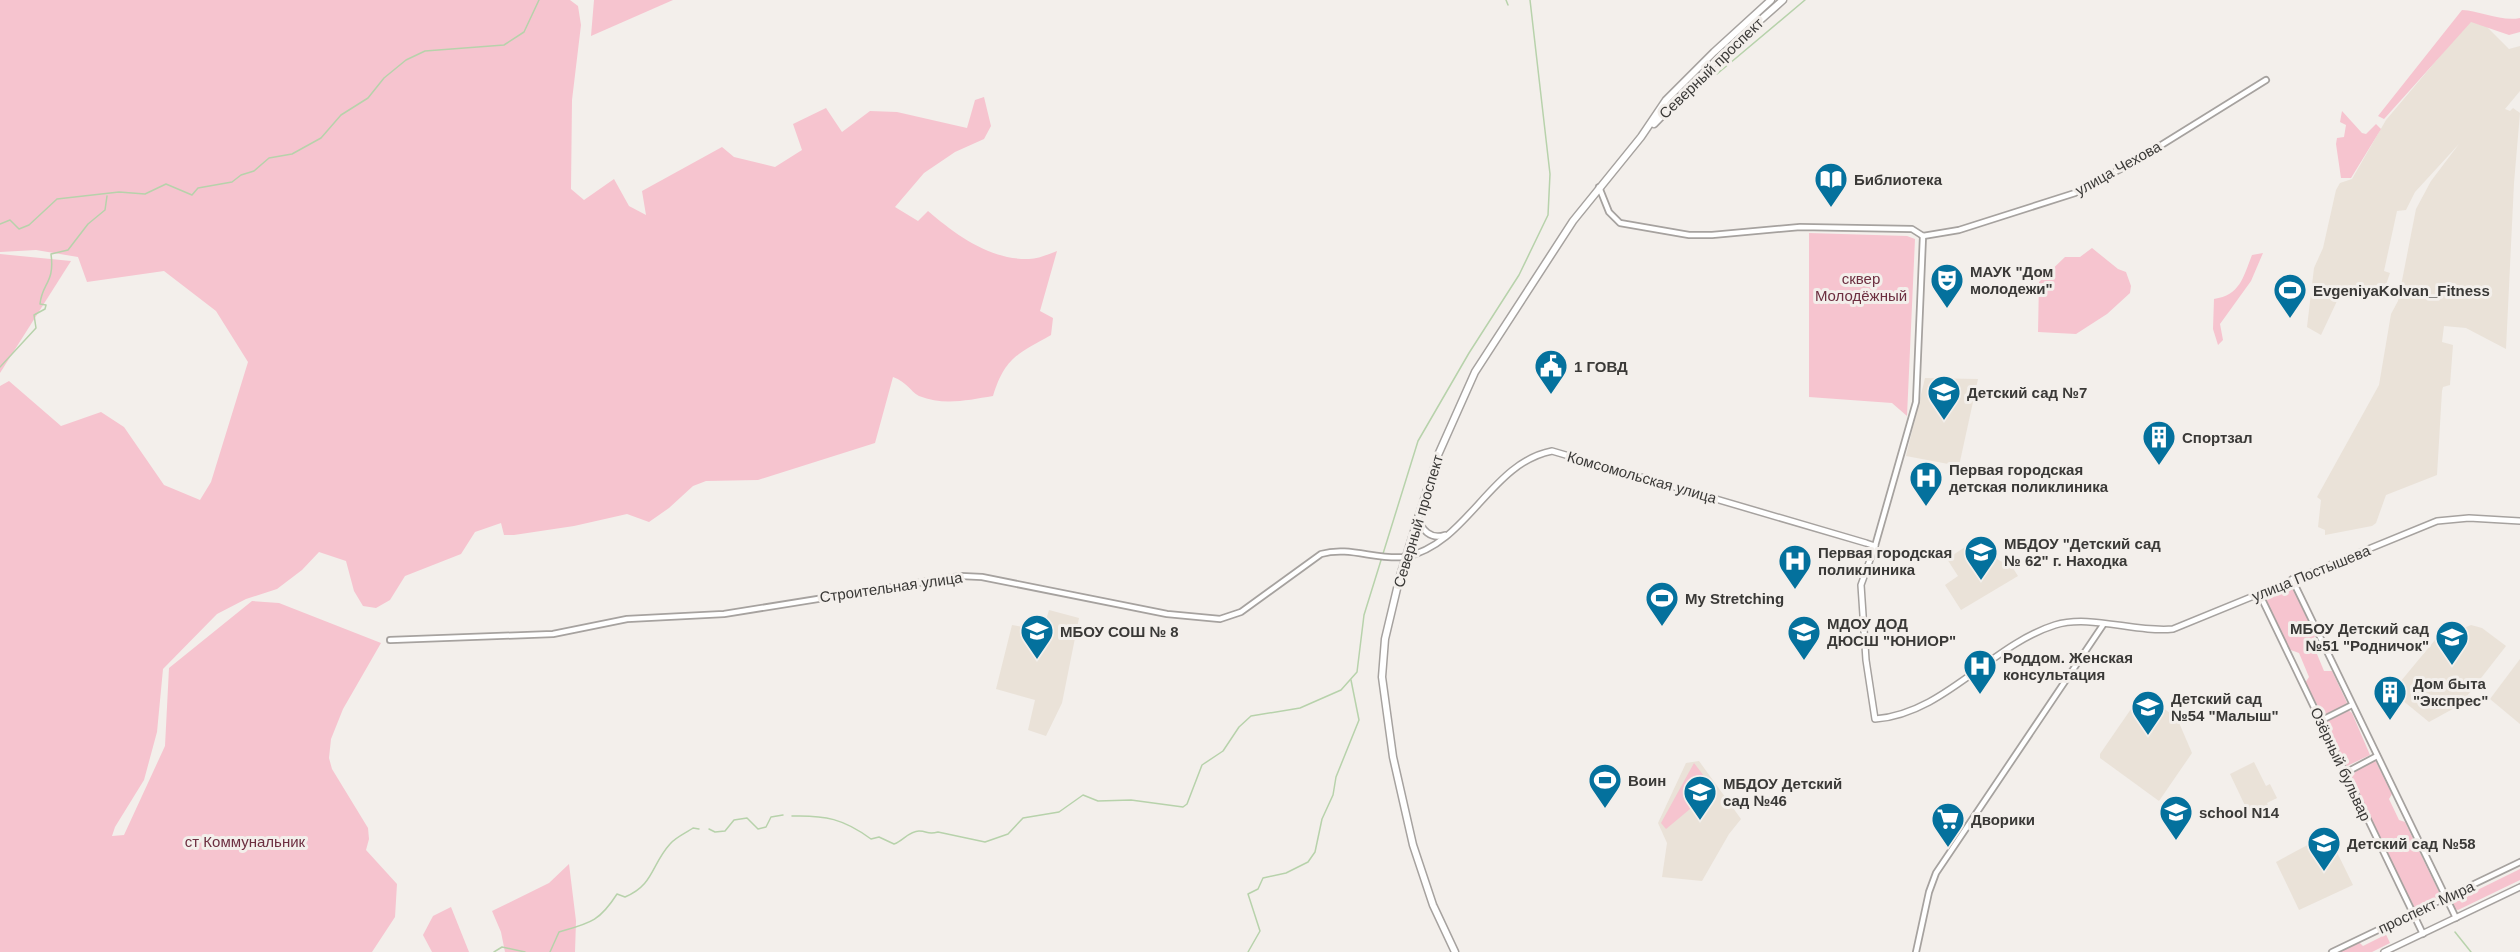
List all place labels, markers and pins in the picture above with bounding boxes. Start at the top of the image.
library icon: Библиотека [1813,161,1849,208]
place label: Библиотека [1854,171,1943,188]
theatre icon: МАУК "Дом молодежи" [1929,262,1965,309]
place label: МАУК "Дом молодежи" [1970,263,2053,297]
sports icon: EvgeniyaKolvan_Fitness [2272,272,2308,319]
place label: EvgeniyaKolvan_Fitness [2313,282,2490,299]
public building icon: 1 ГОВД [1533,348,1569,395]
place label: 1 ГОВД [1574,358,1628,375]
school or university icon: Детский сад №7 [1926,374,1962,421]
place label: Детский сад №7 [1967,384,2087,401]
building icon: Спортзал [2141,419,2177,466]
place label: Спортзал [2182,429,2253,446]
hospital icon: Первая городская детская поликлиника [1908,460,1944,507]
place label: Первая городская детская поликлиника [1949,461,2109,495]
school or university icon: МБДОУ "Детский сад № 62" г. Находка [1963,534,1999,581]
place label: МБДОУ "Детский сад № 62" г. Находка [2004,535,2161,569]
hospital icon: Первая городская поликлиника [1777,543,1813,590]
place label: Первая городская поликлиника [1818,544,1952,578]
sports icon: My Stretching [1644,580,1680,627]
place label: My Stretching [1685,590,1784,607]
school or university icon: МБОУ СОШ № 8 [1019,613,1055,660]
school or university icon: МДОУ ДОД ДЮСШ "ЮНИОР" [1786,614,1822,661]
place label: МДОУ ДОД ДЮСШ "ЮНИОР" [1827,615,1956,649]
school or university icon: МБОУ Детский сад №51 "Родничок" [2434,619,2470,666]
place label: МБОУ Детский сад №51 "Родничок" [2290,620,2429,654]
place label: МБОУ СОШ № 8 [1060,623,1179,640]
hospital icon: Роддом. Женская консультация [1962,648,1998,695]
place label: Роддом. Женская консультация [2003,649,2133,683]
building icon: Дом быта "Экспрес" [2372,674,2408,721]
place label: Дом быта "Экспрес" [2413,675,2488,709]
school or university icon: Детский сад №54 "Малыш" [2130,689,2166,736]
place label: Детский сад №54 "Малыш" [2171,690,2279,724]
sports icon: Воин [1587,762,1623,809]
place label: Воин [1628,772,1666,789]
school or university icon: МБДОУ Детский сад №46 [1682,774,1718,821]
place label: МБДОУ Детский сад №46 [1723,775,1842,809]
school or university icon: school N14 [2158,794,2194,841]
supermarket icon: Дворики [1930,801,1966,848]
place label: school N14 [2199,804,2280,821]
place label: Дворики [1971,811,2035,828]
school or university icon: Детский сад №58 [2306,825,2342,872]
place label: Детский сад №58 [2347,835,2476,852]

